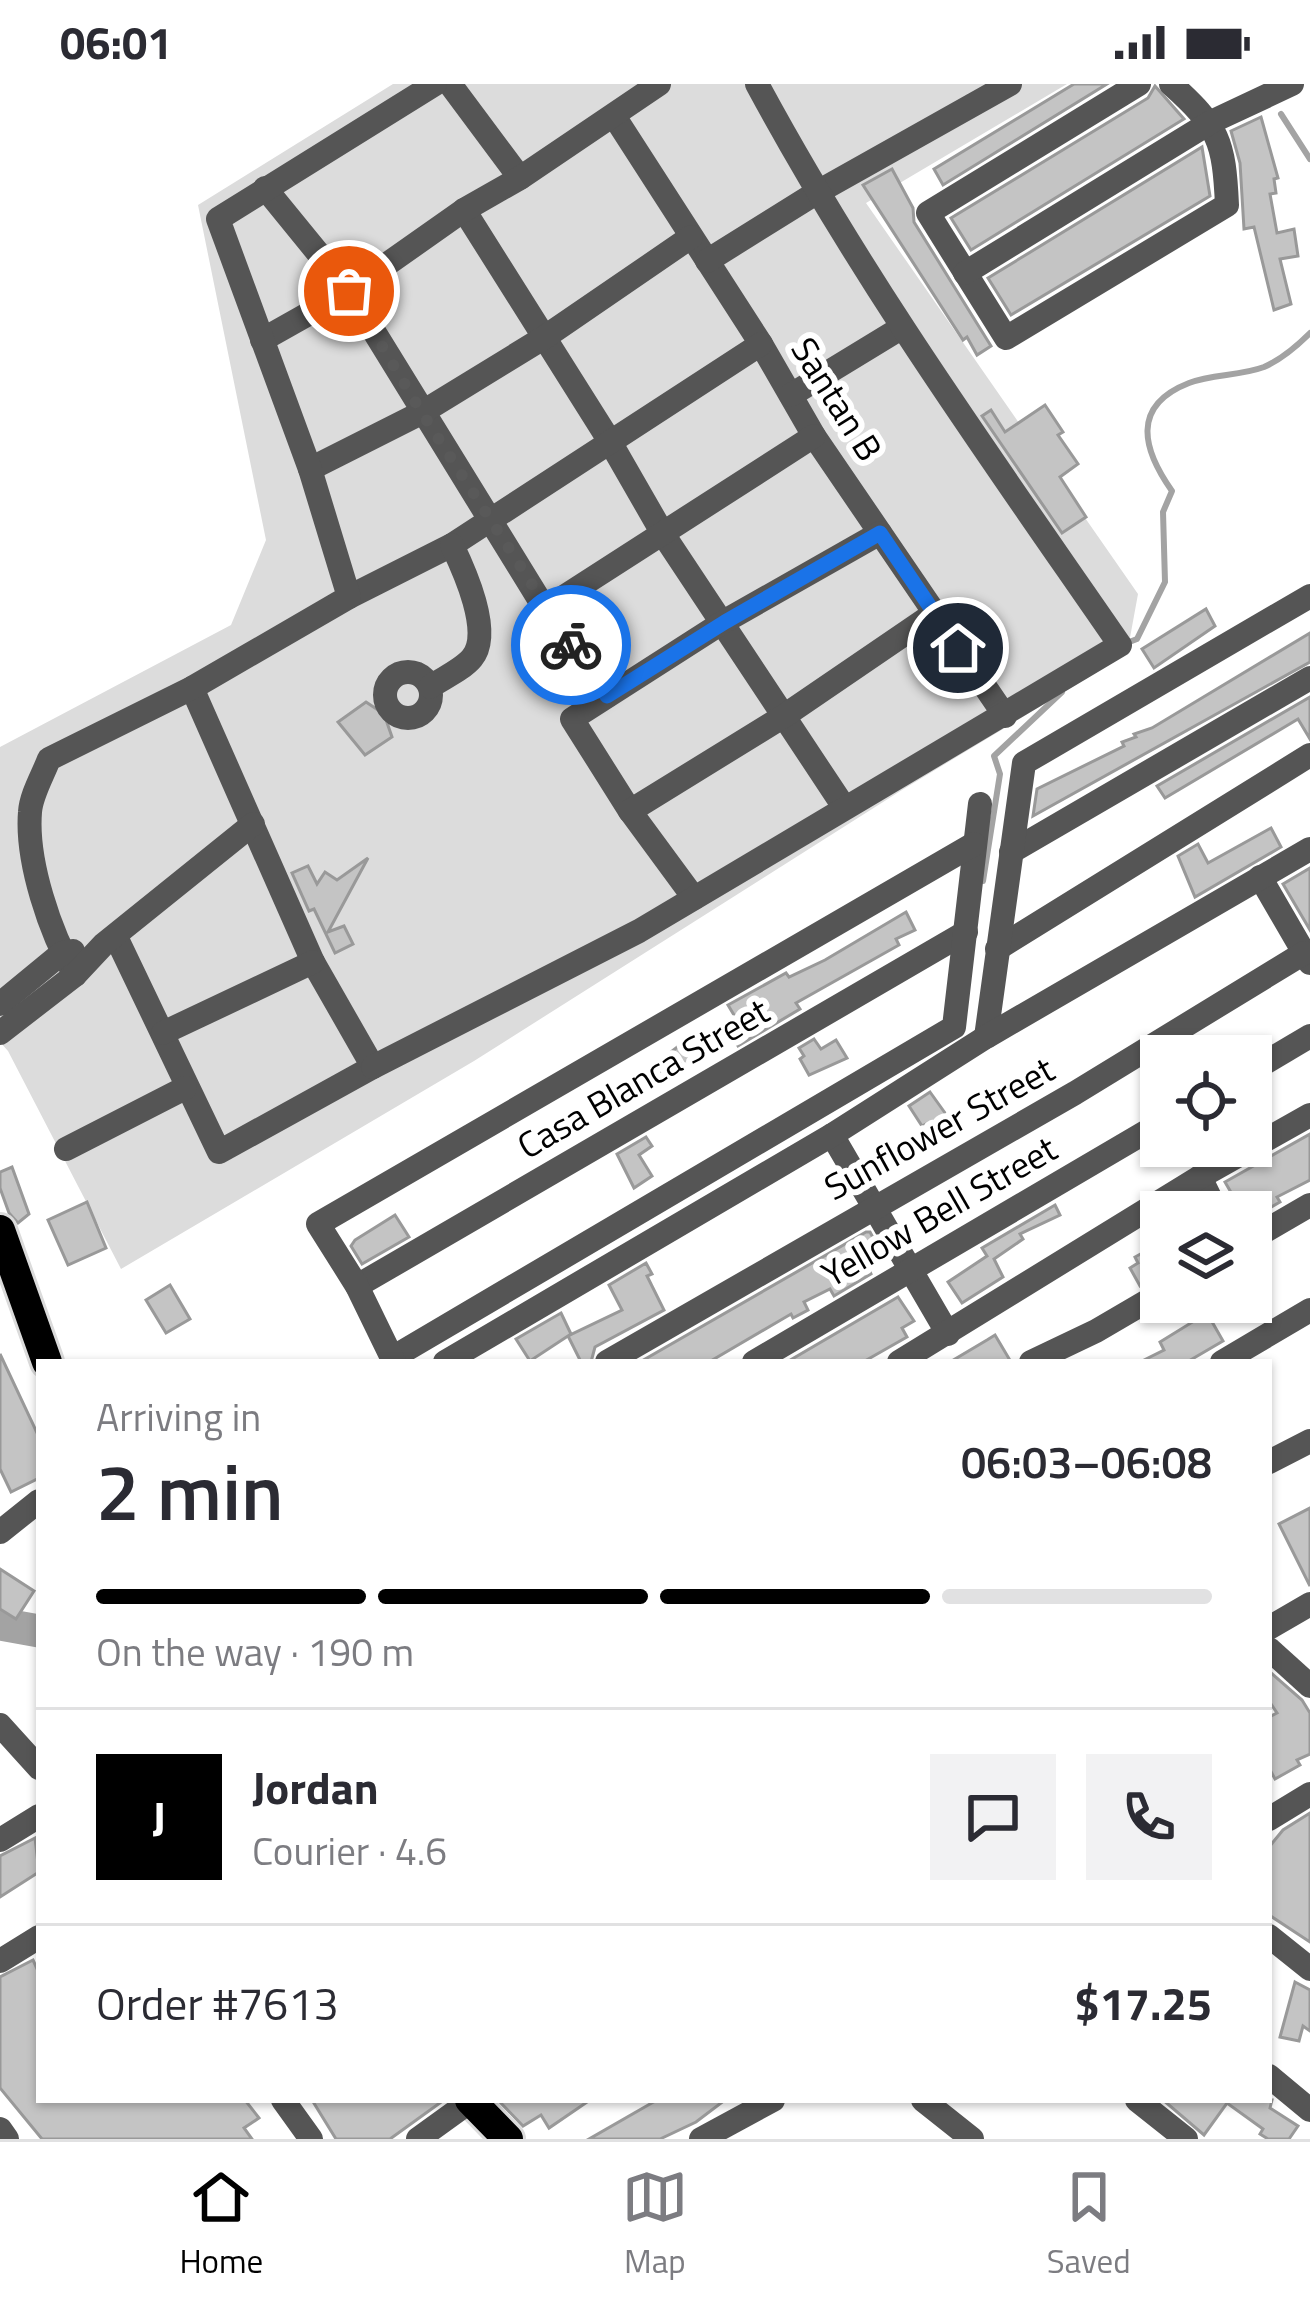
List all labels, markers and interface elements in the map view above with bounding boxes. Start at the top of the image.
text: 06:01 [60,8,172,76]
pin [298,240,400,342]
icon: bag [316,258,382,324]
street label: Santan B [778,326,897,471]
courier [511,585,631,705]
pin [907,597,1009,699]
icon: bike [538,612,604,678]
icon: home [925,615,991,681]
street label: Casa Blanca Street [507,983,779,1172]
map controls [1140,1035,1272,1323]
button: locate [1140,1035,1272,1167]
street label: Sunflower Street [814,1041,1064,1214]
street label: Yellow Bell Street [811,1121,1067,1300]
button: layers [1140,1191,1272,1323]
text: Arriving in [96,1387,261,1446]
text: 06:03–06:08 [961,1427,1212,1495]
text: 2 min [96,1432,284,1550]
text: On the way · 190 m [96,1622,414,1681]
text: Jordan [252,1753,379,1821]
button: chat [930,1754,1056,1880]
button: phone [1086,1754,1212,1880]
text: J [152,1783,166,1851]
text: Courier · 4.6 [252,1821,447,1880]
text: Order #7613 [96,1969,339,2037]
text: $17.25 [1074,1969,1212,2037]
tab: Home [179,2164,263,2286]
tab: Map [622,2164,688,2286]
tab: Saved [1047,2164,1131,2286]

